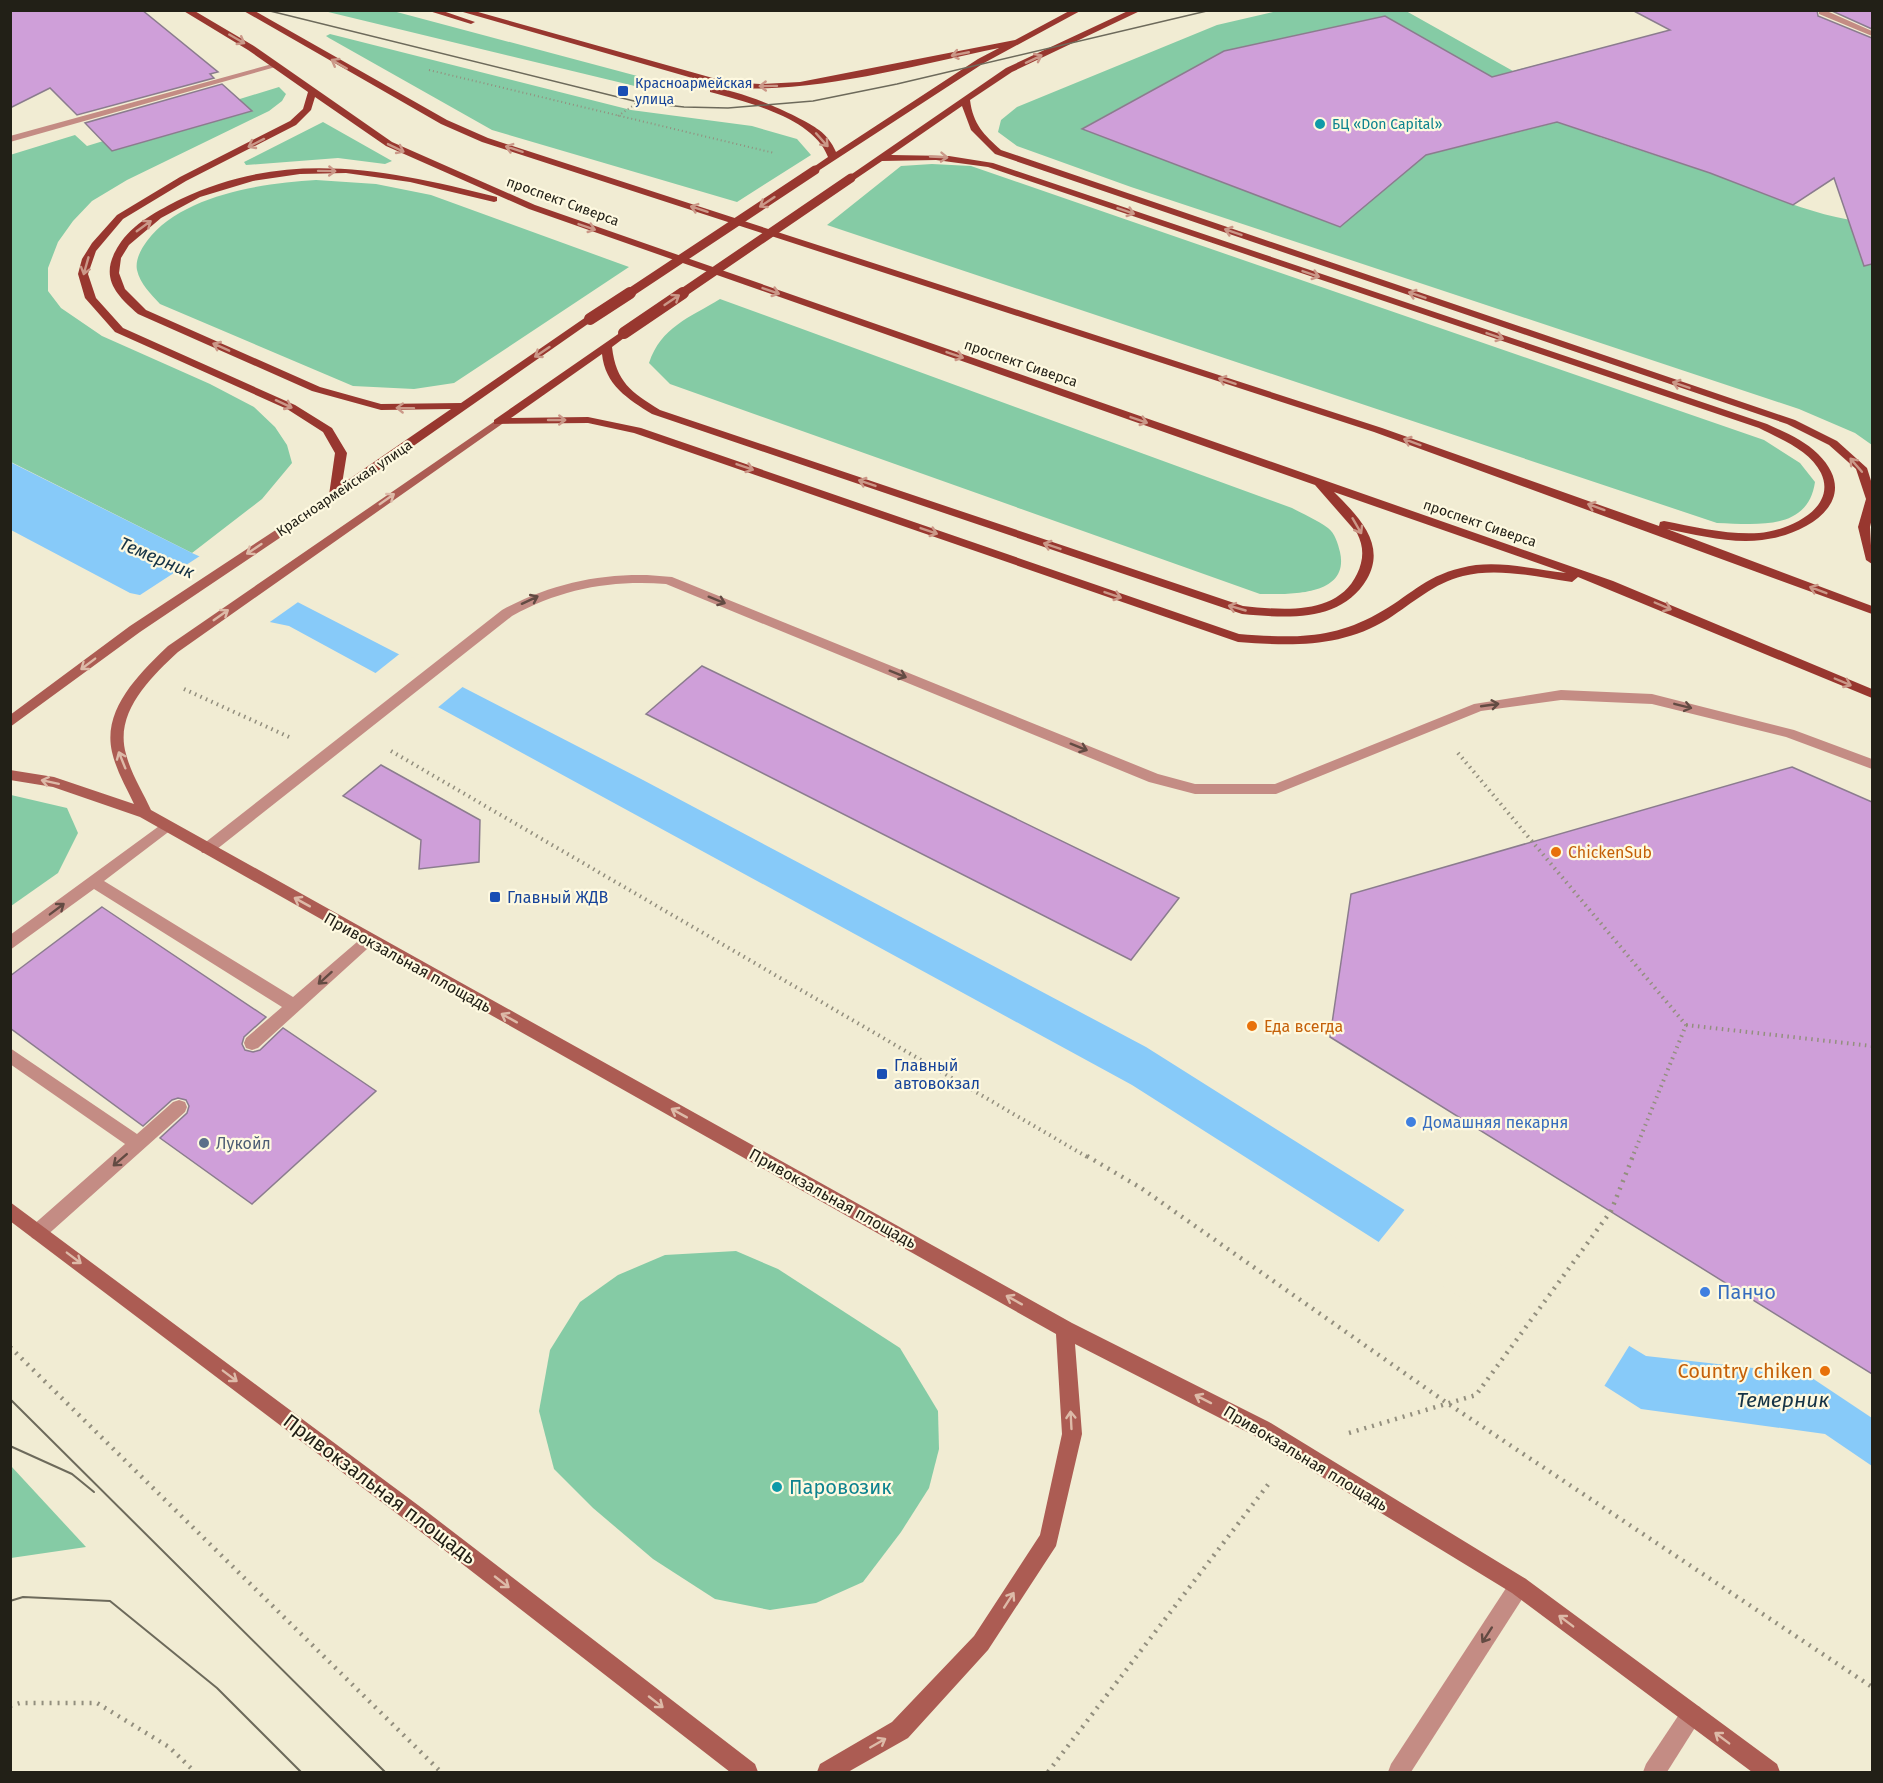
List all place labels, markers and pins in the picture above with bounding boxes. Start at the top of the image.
place label: Красноармейская улица [635,75,753,108]
marker: Красноармейская улица [616,84,630,98]
place label: БЦ «Don Capital» [1332,116,1442,133]
marker: БЦ «Don Capital» [1313,117,1327,131]
place label: ChickenSub [1568,843,1652,862]
marker: ChickenSub [1549,845,1563,859]
place label: Главный ЖДВ [507,888,608,907]
marker: Главный ЖДВ [488,890,502,904]
place label: Еда всегда [1264,1017,1343,1036]
marker: Еда всегда [1245,1019,1259,1033]
place label: Главный автовокзал [894,1056,980,1093]
marker: Главный автовокзал [875,1067,889,1081]
place label: Домашняя пекарня [1422,1113,1568,1132]
marker: Домашняя пекарня [1404,1115,1418,1129]
place label: Лукойл [216,1134,271,1153]
marker: Лукойл [197,1136,211,1150]
place label: Панчо [1717,1280,1776,1304]
marker: Панчо [1698,1285,1712,1299]
place label: Country chiken [1677,1359,1813,1383]
marker: Country chiken [1818,1364,1832,1378]
place label: Паровозик [789,1475,892,1499]
marker: Паровозик [770,1480,784,1494]

